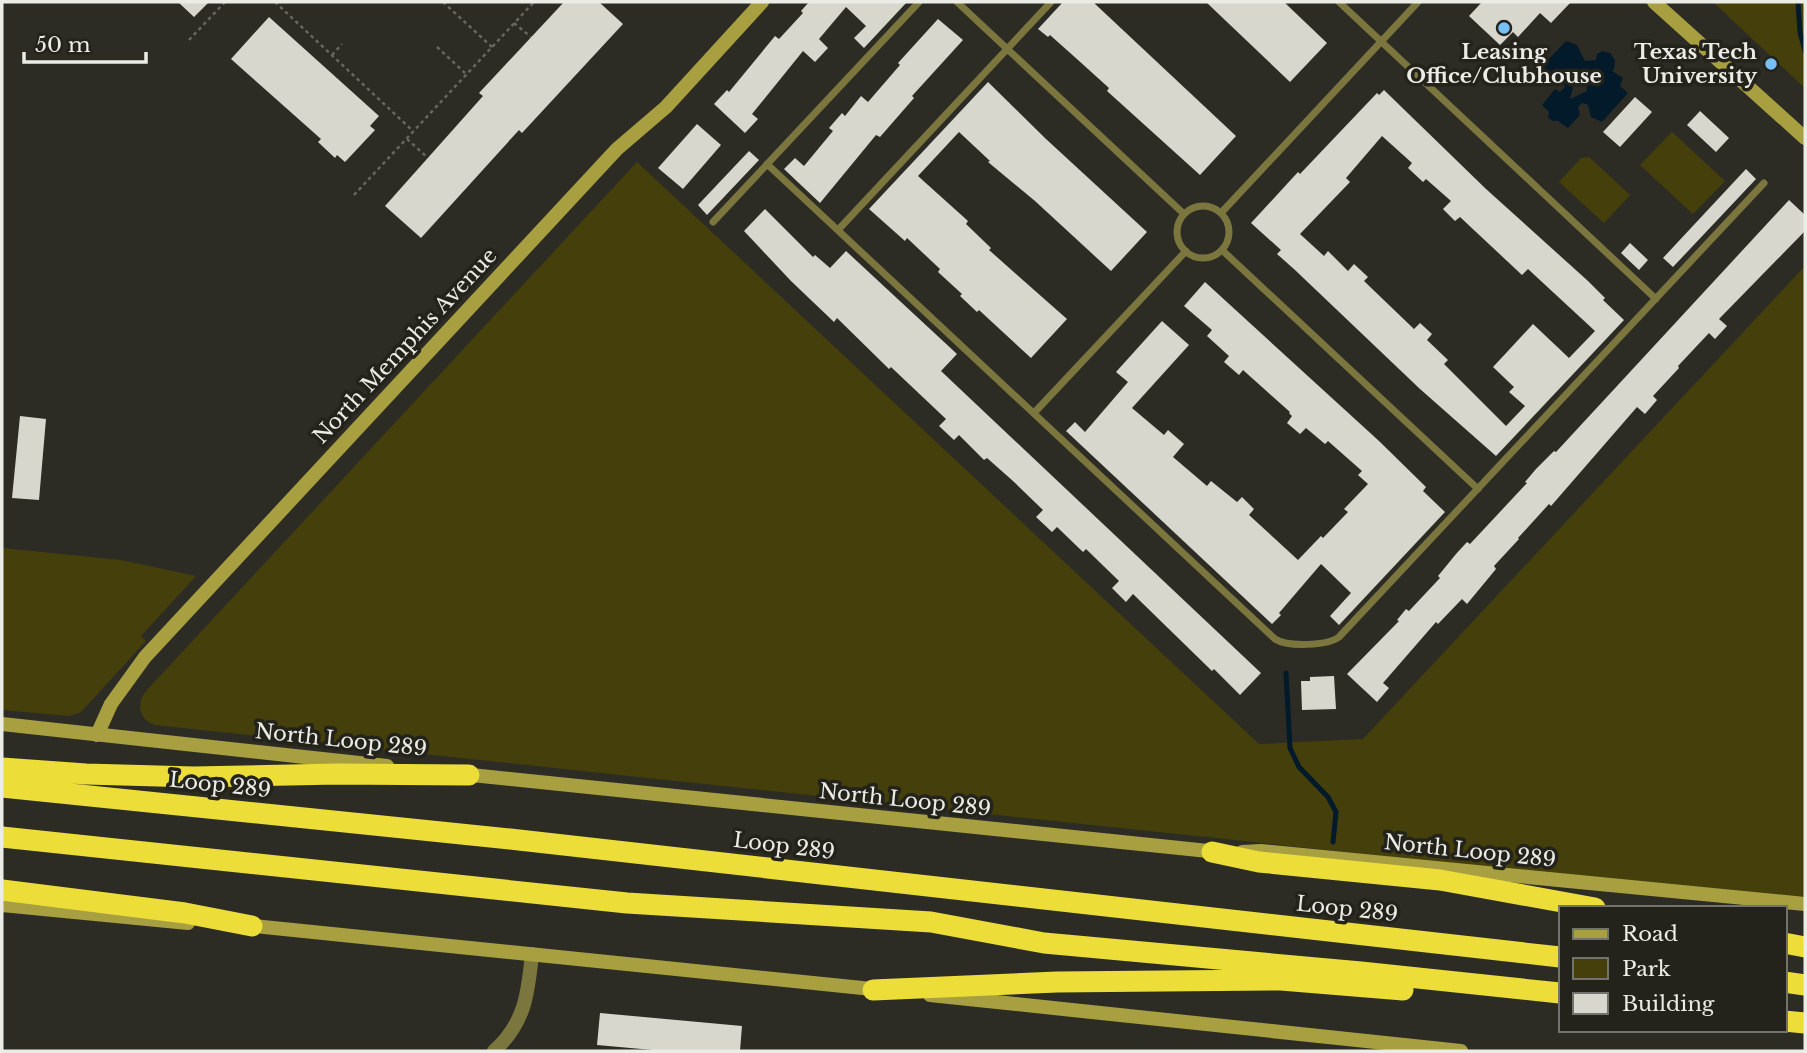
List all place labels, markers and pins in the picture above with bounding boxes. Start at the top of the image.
marker: Leasing Office/Clubhouse [1496,20,1512,36]
place label: Leasing Office/Clubhouse [1406,39,1602,89]
place label: Texas Tech University [1634,39,1757,89]
marker: Texas Tech University [1763,56,1779,72]

